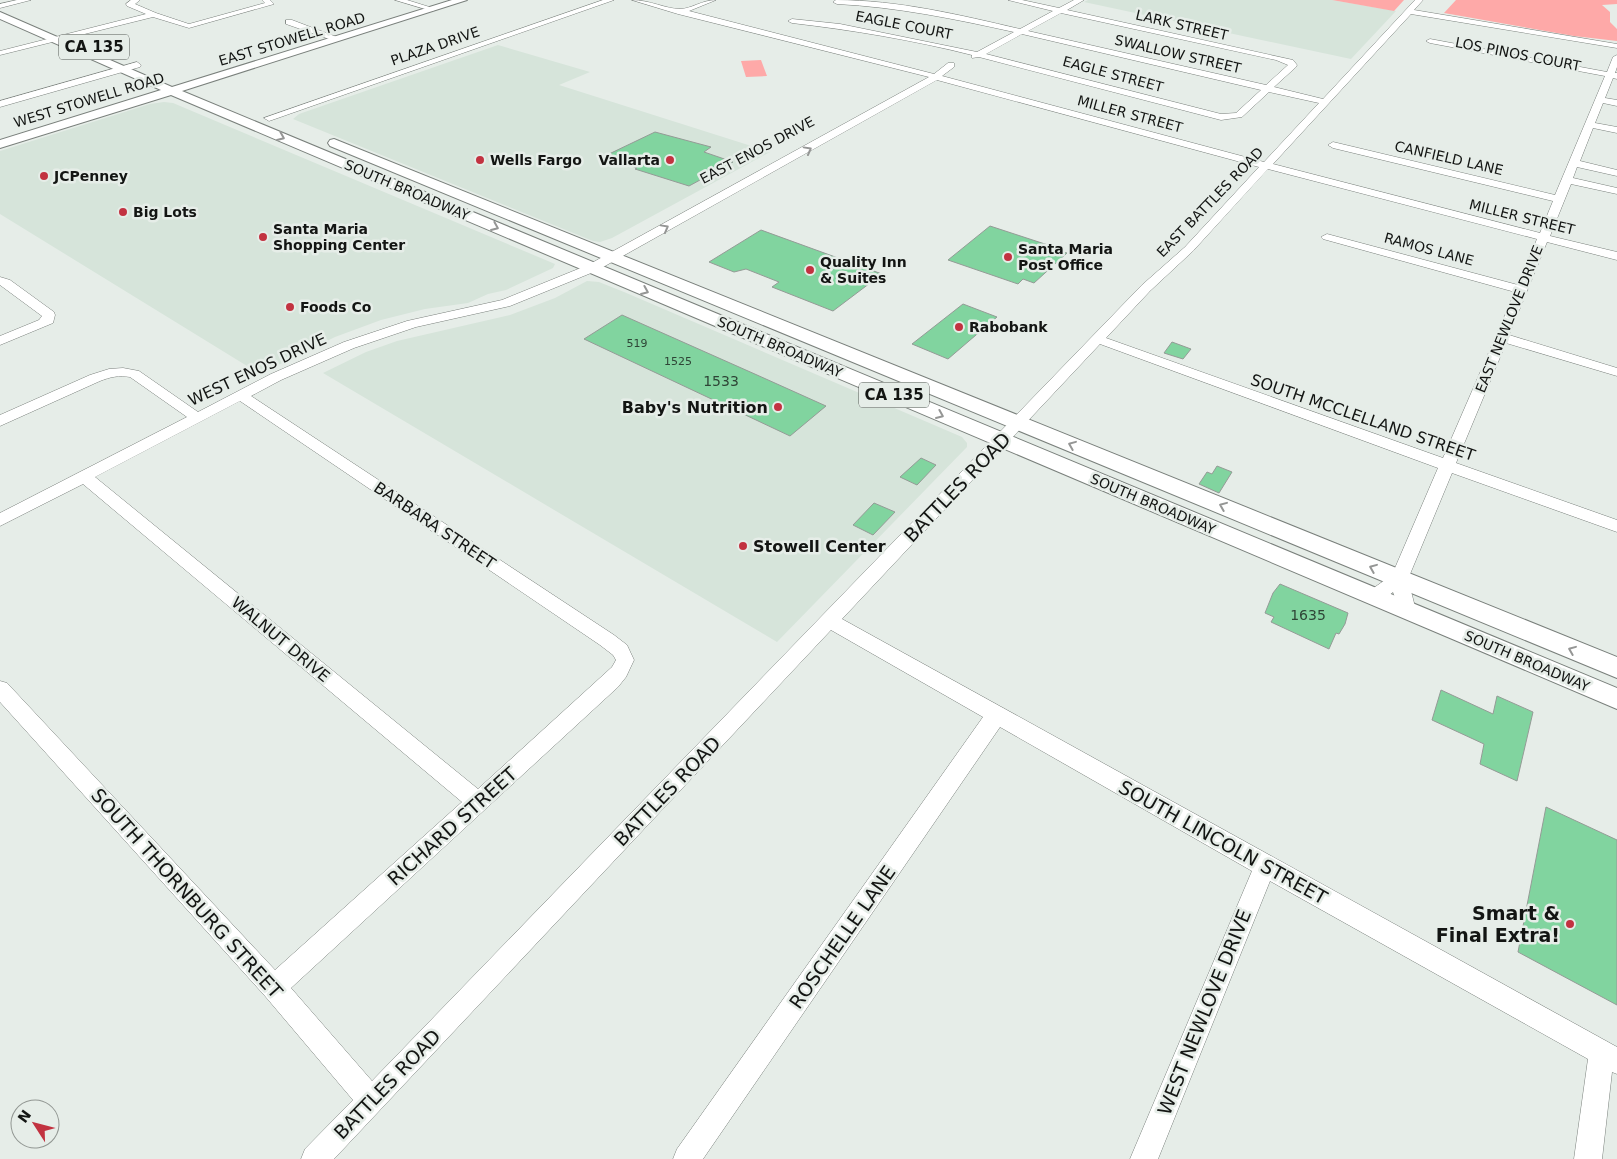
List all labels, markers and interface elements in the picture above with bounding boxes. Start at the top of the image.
street label: LARK STREET [1134,7,1230,44]
street label: EAGLE COURT [854,8,954,42]
street label: EAST STOWELL ROAD [217,9,367,69]
street label: PLAZA DRIVE [389,23,481,69]
street label: SWALLOW STREET [1113,32,1243,76]
road number: CA 135 [59,34,129,60]
street label: LOS PINOS COURT [1454,34,1582,74]
street label: EAGLE STREET [1061,53,1166,95]
street label: WEST STOWELL ROAD [12,69,166,131]
street label: MILLER STREET [1076,92,1185,136]
street label: EAST ENOS DRIVE [697,113,817,187]
one-way arrow [276,130,285,141]
street label: CANFIELD LANE [1393,138,1505,178]
street label: EAST BATTLES ROAD [1153,144,1267,260]
one-way arrow [802,146,811,156]
place label: Wells Fargo [490,152,582,168]
place label: Vallarta [598,152,660,168]
marker: Wells Fargo [474,154,486,166]
marker: Vallarta [664,154,676,166]
street label: SOUTH BROADWAY [342,156,472,224]
place label: JCPenney [53,168,128,184]
marker: JCPenney [38,170,50,182]
street label: MILLER STREET [1468,196,1577,238]
place label: Big Lots [133,204,197,220]
marker: Big Lots [117,206,129,218]
place label: Santa Maria Shopping Center [273,221,405,253]
one-way arrow [490,221,499,232]
one-way arrow [660,224,669,234]
street label: RAMOS LANE [1382,229,1476,269]
marker: Santa Maria Shopping Center [257,231,269,243]
place label: Santa Maria Post Office [1018,241,1113,273]
street label: EAST NEWLOVE DRIVE [1472,243,1546,395]
marker: Santa Maria Post Office [1002,251,1014,263]
place label: Quality Inn & Suites [820,254,907,286]
marker: Quality Inn & Suites [804,264,816,276]
one-way arrow [640,284,649,295]
place label: Foods Co [300,299,372,315]
marker: Foods Co [284,301,296,313]
street label: SOUTH BROADWAY [715,313,845,381]
place label: Rabobank [969,319,1048,335]
marker: Rabobank [953,321,965,333]
street label: WEST ENOS DRIVE [185,329,329,410]
house number: 519 [627,337,648,350]
house number: 1525 [664,355,692,368]
street label: SOUTH MCCLELLAND STREET [1248,370,1478,465]
house number: 1533 [703,373,739,389]
road number: CA 135 [859,382,929,408]
place label: Baby's Nutrition [622,398,768,417]
marker: Baby's Nutrition [772,401,784,413]
one-way arrow [935,408,944,419]
street label: BATTLES ROAD [899,428,1015,546]
one-way arrow [1068,440,1077,451]
street label: SOUTH BROADWAY [1088,470,1218,538]
street label: BARBARA STREET [370,478,499,573]
one-way arrow [1219,502,1227,512]
place label: Stowell Center [753,537,886,556]
marker: Stowell Center [737,540,749,552]
one-way arrow [1369,564,1378,575]
street label: WALNUT DRIVE [228,593,334,686]
house number: 1635 [1290,607,1326,623]
street label: SOUTH BROADWAY [1462,627,1592,695]
one-way arrow [1568,645,1577,656]
street label: BATTLES ROAD [609,732,725,850]
street label: RICHARD STREET [383,762,521,890]
street label: SOUTH LINCOLN STREET [1115,775,1331,909]
street label: SOUTH THORNBURG STREET [87,784,287,1003]
street label: ROSCHELLE LANE [784,861,900,1013]
place label: Smart & Final Extra! [1436,902,1560,946]
street label: WEST NEWLOVE DRIVE [1153,906,1255,1118]
marker: Smart & Final Extra! [1564,918,1576,930]
street label: BATTLES ROAD [329,1025,445,1143]
north arrow [10,1099,60,1149]
text: N [15,1107,34,1126]

